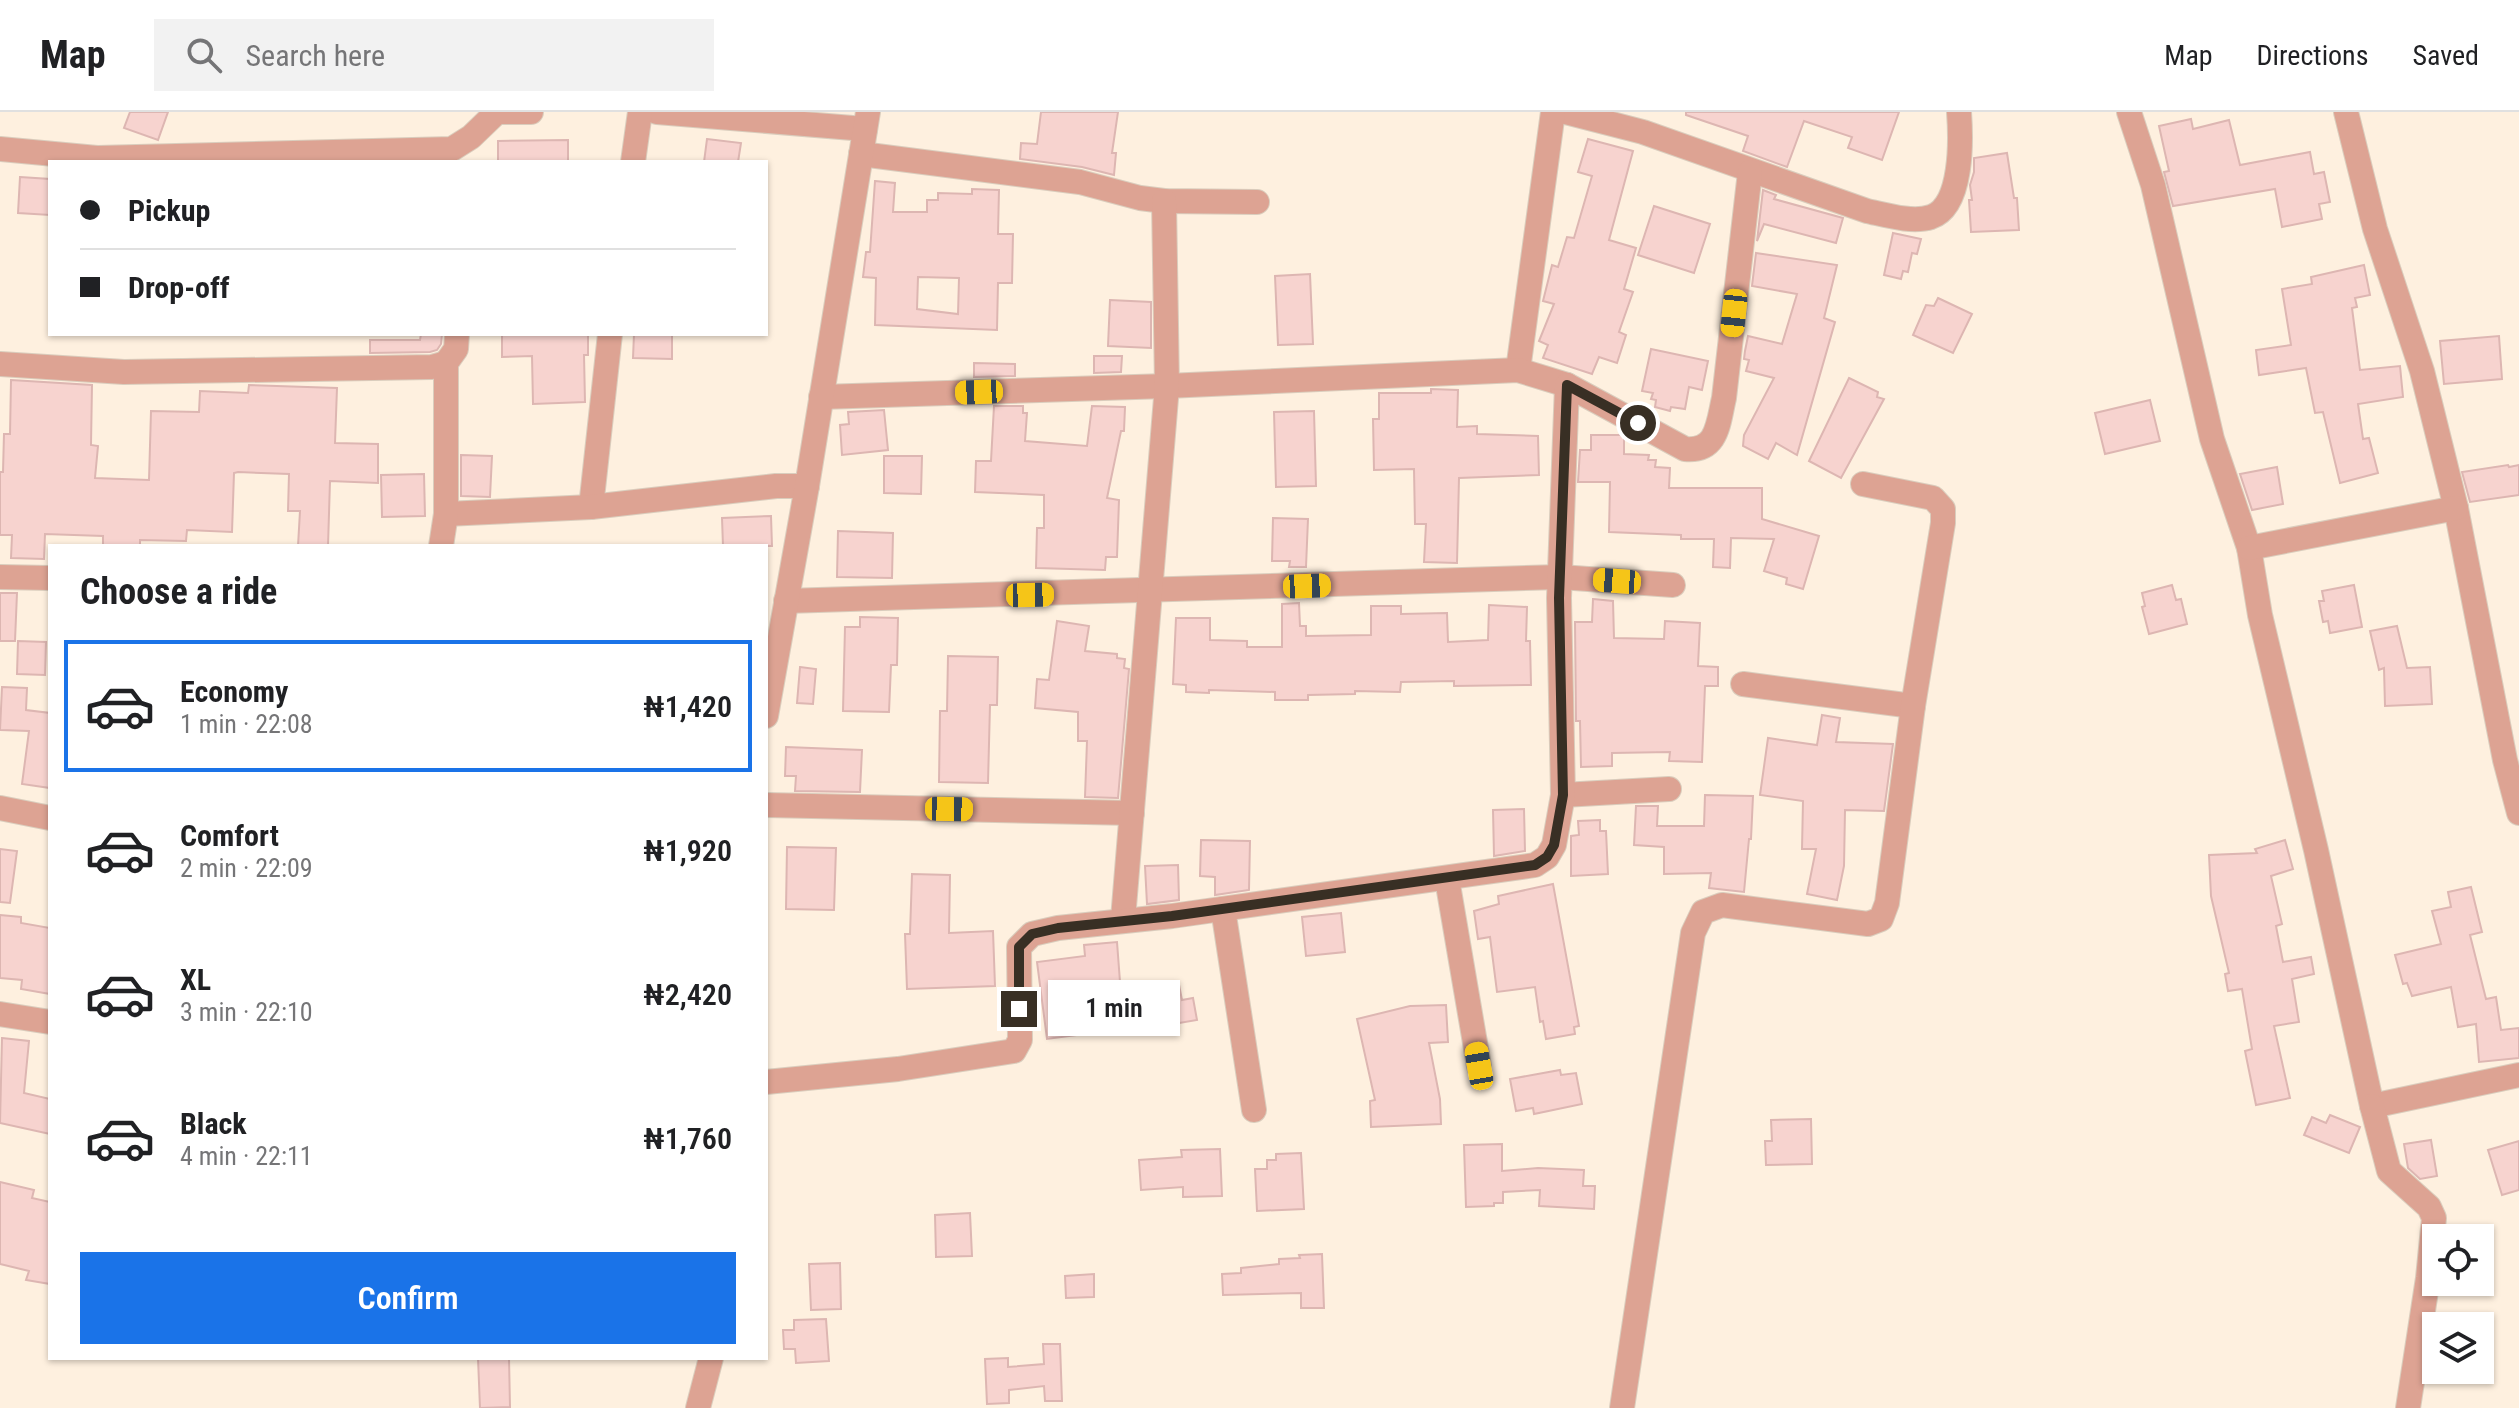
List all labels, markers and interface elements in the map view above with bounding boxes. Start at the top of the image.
search box [154,19,714,91]
text: Map [40,33,106,77]
icon: search [182,33,226,77]
text: Search here [246,38,385,73]
text: Map [2164,39,2213,72]
text: Directions [2257,39,2368,72]
text: Saved [2412,39,2479,72]
text: Pickup [128,193,210,228]
text: Drop-off [128,270,230,305]
car [1720,288,1748,338]
car [955,379,1003,405]
route start [1620,405,1656,441]
car [1592,567,1642,595]
text: Choose a ride [80,571,277,613]
car [1283,573,1331,599]
car [1006,583,1054,607]
icon: car [84,670,156,742]
text: Economy [180,674,288,709]
text: ₦1,420 [643,689,732,724]
text: 1 min · 22:08 [180,709,313,739]
car [925,797,973,821]
icon: car [84,814,156,886]
text: Comfort [180,818,279,853]
text: ₦1,920 [643,833,732,868]
text: 2 min · 22:09 [180,853,313,883]
icon: car [84,958,156,1030]
text: XL [180,962,211,997]
text: ₦2,420 [643,977,732,1012]
callout: 1 min [1047,981,1179,1037]
route end [1001,991,1037,1027]
text: 1 min [1085,993,1143,1023]
text: 3 min · 22:10 [180,997,313,1027]
car [1463,1040,1495,1092]
icon: car [84,1102,156,1174]
text: Black [180,1106,247,1141]
text: ₦1,760 [643,1121,732,1156]
text: 4 min · 22:11 [180,1141,313,1171]
map controls [2422,1224,2494,1384]
button: locate [2422,1224,2494,1296]
button: Confirm [80,1252,736,1344]
button: layers [2422,1312,2494,1384]

